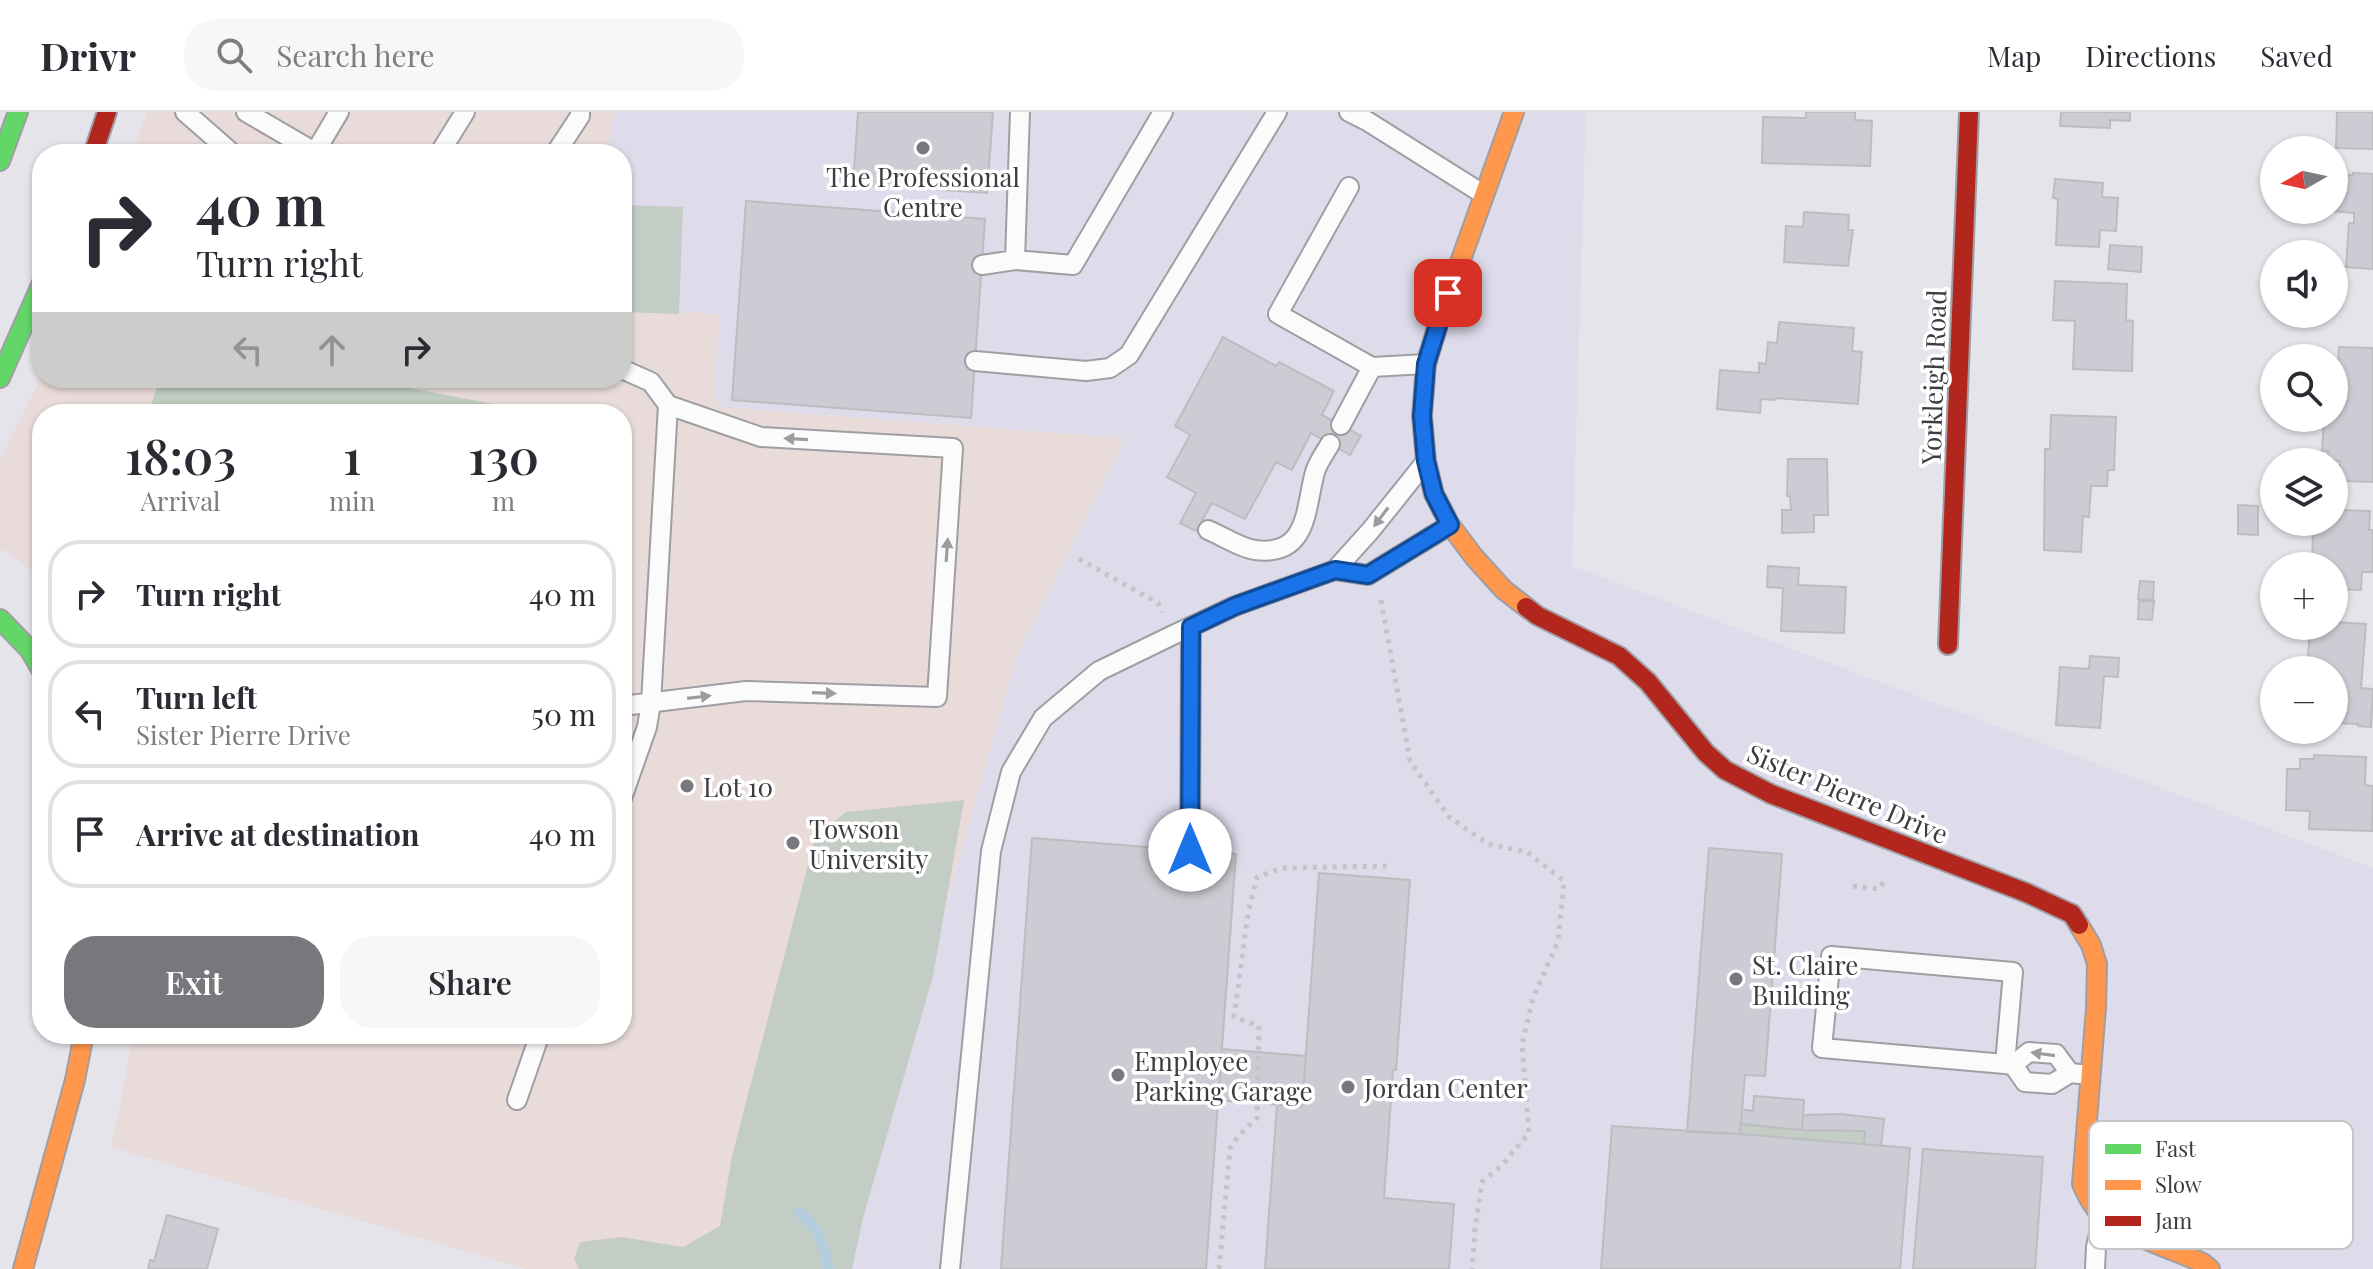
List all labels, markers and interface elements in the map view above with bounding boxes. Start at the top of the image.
search box [184,19,744,91]
text: Drivr [40,30,136,81]
icon: search [212,33,256,77]
text: Search here [276,35,435,75]
text: Map [1987,37,2041,74]
text: Directions [2085,37,2216,74]
text: Saved [2260,37,2333,74]
north arrow [2260,136,2348,224]
map controls [2260,136,2348,744]
marker: The Professional Centre [914,139,932,157]
place label: The Professional Centre [826,159,1020,224]
text: 40 m [196,166,325,241]
icon: right [64,176,168,280]
text: Turn right [196,238,363,286]
button: sound [2260,240,2348,328]
pin [1414,259,1482,327]
icon: arrive [1426,271,1470,315]
street label: Yorkleigh Road [1912,289,1954,466]
icon: left [226,328,270,372]
icon: ahead [310,328,354,372]
icon: right [394,328,438,372]
button: search [2260,344,2348,432]
text: 18:03 [125,423,236,487]
text: 1 [343,423,361,487]
text: 130 [468,423,539,487]
one-way arrow [783,432,808,445]
button: layers [2260,448,2348,536]
text: Arrival [140,483,221,518]
text: min [329,483,375,518]
text: m [492,483,515,518]
one-way arrow [1374,506,1390,527]
one-way arrow [941,537,954,562]
button: + [2260,552,2348,640]
icon: right [68,572,112,616]
text: Turn right [136,574,281,614]
text: 40 m [529,574,596,614]
button: − [2260,656,2348,744]
text: Turn left [136,677,257,717]
one-way arrow [812,687,837,700]
one-way arrow [687,691,712,704]
icon: left [68,692,112,736]
text: 50 m [531,694,596,734]
text: Sister Pierre Drive [136,717,351,752]
street label: Sister Pierre Drive [1742,735,1954,851]
place label: Lot 10 [703,769,773,804]
marker: Lot 10 [678,777,696,795]
position arrow [1148,808,1232,892]
place label: Towson University [809,811,928,876]
icon: arrive [68,812,112,856]
text: Arrive at destination [136,814,419,854]
text: 40 m [529,814,596,854]
marker: Towson University [784,834,802,852]
button: Exit [64,936,324,1028]
button: Share [340,936,600,1028]
place label: St. Claire Building [1752,947,1858,1012]
marker: St. Claire Building [1727,970,1745,988]
place label: Employee Parking Garage [1134,1043,1313,1108]
one-way arrow [2030,1047,2055,1060]
marker: Employee Parking Garage [1109,1066,1127,1084]
place label: Jordan Center [1363,1070,1528,1105]
marker: Jordan Center [1339,1078,1357,1096]
legend [2089,1121,2353,1249]
text: Fast [2155,1133,2197,1163]
text: Slow [2155,1169,2202,1199]
text: Jam [2154,1205,2193,1235]

